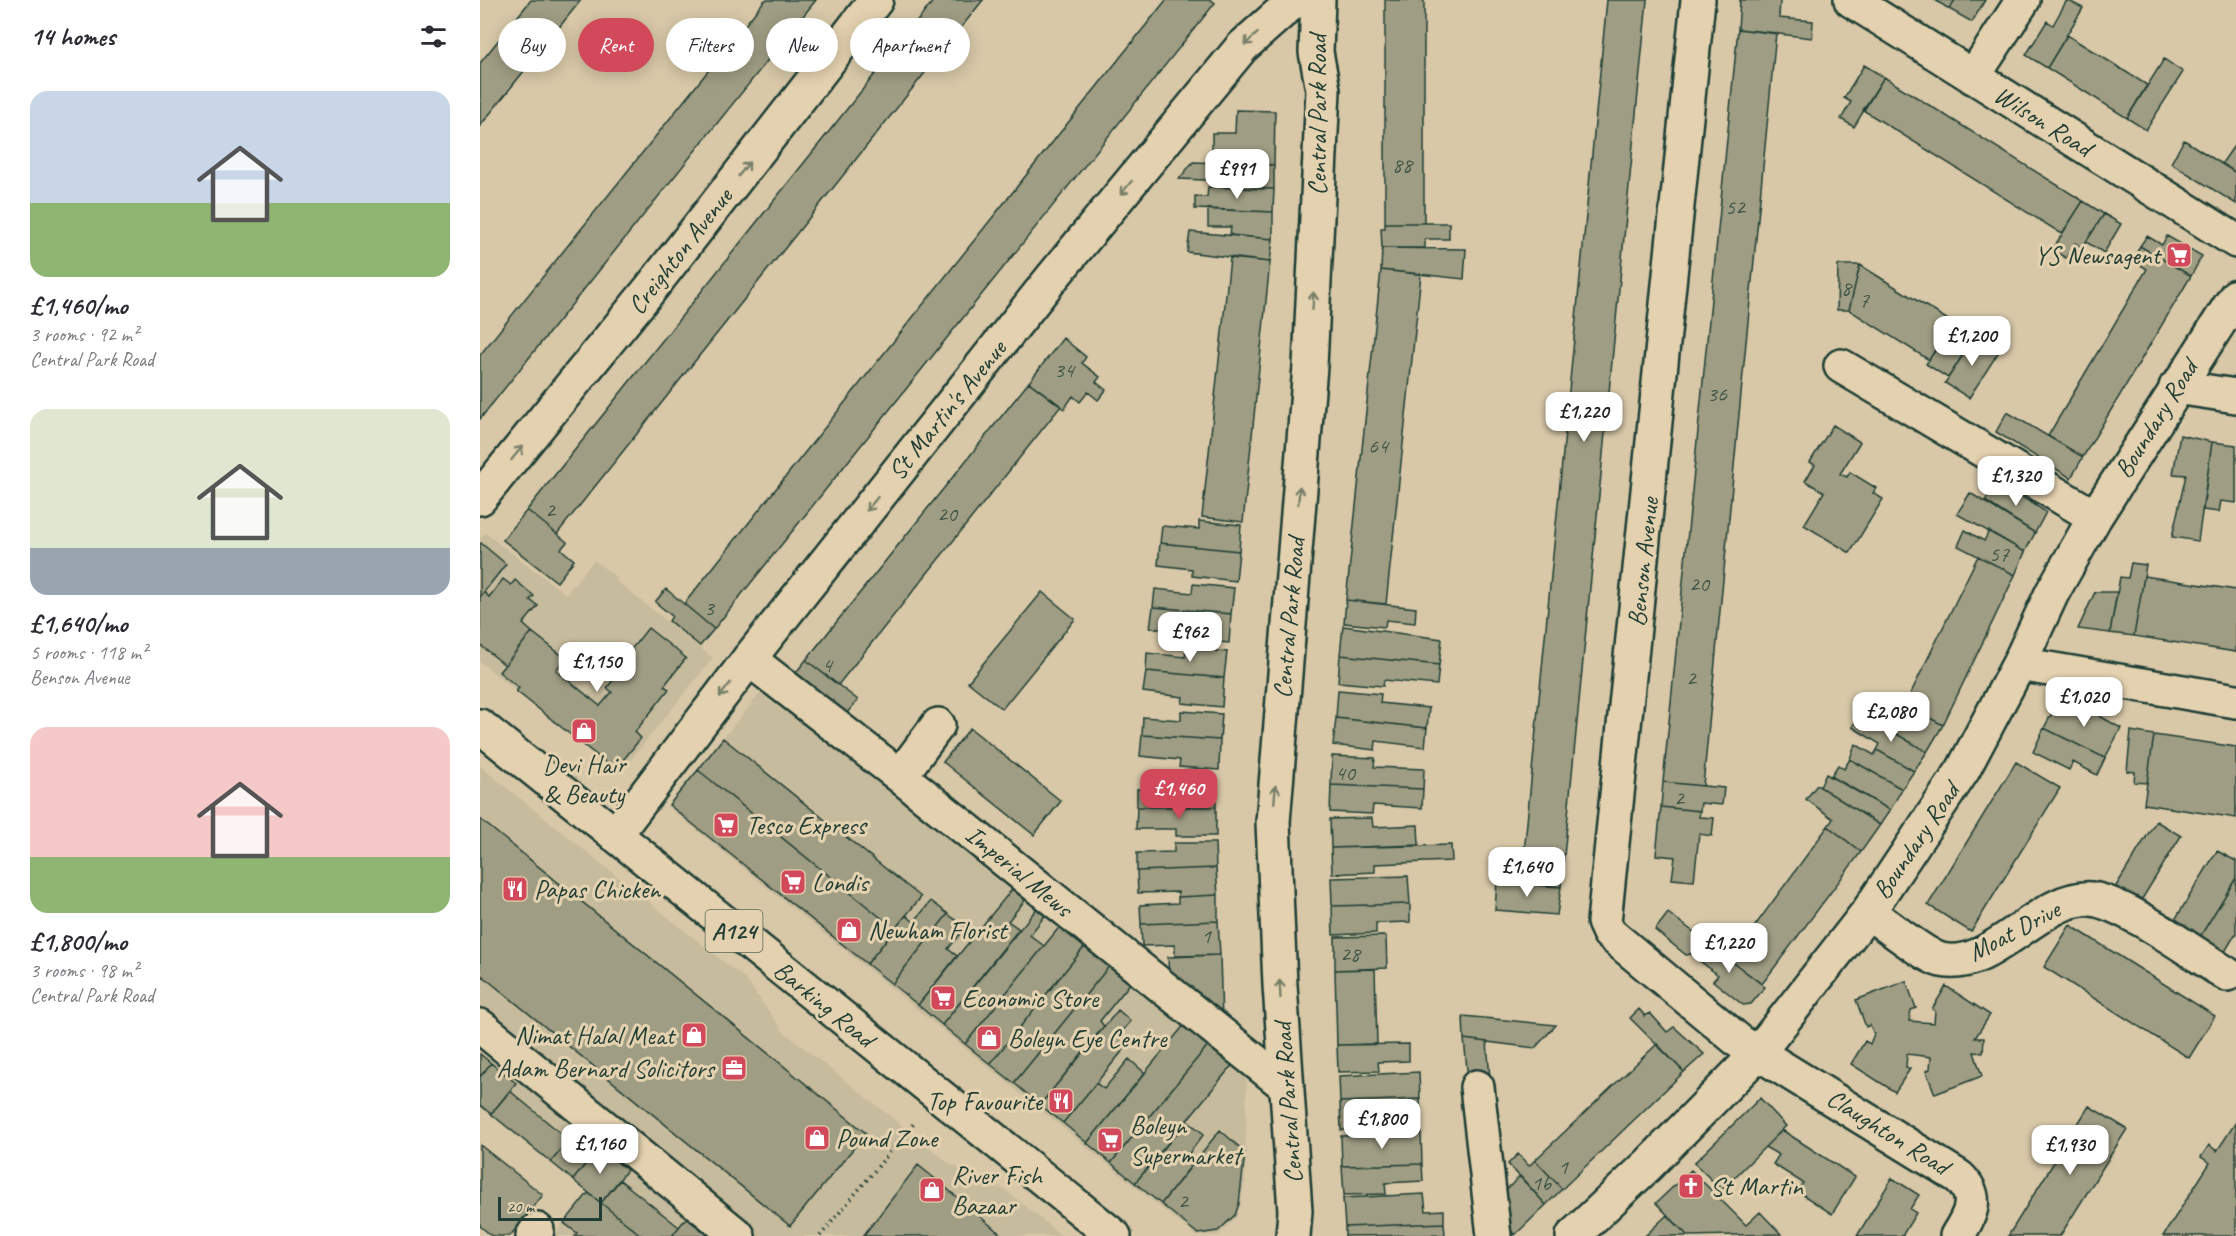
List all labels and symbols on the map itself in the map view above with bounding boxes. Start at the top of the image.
street label: Central Park Road [1301,31,1334,196]
one-way arrow [1244,32,1259,46]
street label: Wilson Road [1988,78,2101,166]
pin: £991 [1201,149,1273,200]
house number: 88 [1392,151,1414,179]
one-way arrow [737,162,750,178]
street label: Creighton Avenue [620,180,741,321]
one-way arrow [1119,180,1132,196]
house number: 52 [1725,193,1747,221]
place label: YS Newsagent [2035,239,2162,272]
supermarket icon: YS Newsagent [2164,240,2194,270]
house number: 8 [1841,274,1853,302]
house number: 7 [1859,286,1870,314]
one-way arrow [1307,291,1318,311]
pin: £1,200 [1923,316,2021,367]
street label: St Martin's Avenue [880,332,1015,487]
street label: Boundary Road [2107,351,2207,484]
house number: 34 [1054,356,1076,384]
house number: 36 [1707,380,1728,408]
pin: £1,220 [1535,392,1633,443]
house number: 64 [1368,432,1390,460]
one-way arrow [510,446,524,461]
pin: £1,320 [1967,456,2065,507]
one-way arrow [1294,486,1305,506]
street label: Benson Avenue [1620,494,1666,628]
house number: 2 [545,496,557,524]
one-way arrow [865,496,878,512]
house number: 20 [937,500,959,528]
street label: Central Park Road [1266,533,1313,700]
house number: 57 [1989,540,2010,568]
house number: 20 [1689,570,1711,598]
house number: 3 [704,594,716,622]
pin: £962 [1154,612,1226,663]
pin: £1,150 [548,642,646,693]
house number: 4 [822,651,834,679]
house number: 2 [1686,664,1698,692]
pin: £1,020 [2035,677,2133,728]
one-way arrow [719,682,732,698]
pin: £2,080 [1842,692,1940,743]
shop icon: Devi Hair & Beauty [569,716,599,746]
place label: Devi Hair & Beauty [542,748,627,811]
house number: 40 [1335,759,1357,787]
pin: £1,460 [1130,769,1228,820]
street label: Boundary Road [1865,774,1969,905]
house number: 2 [1674,784,1686,812]
one-way arrow [1270,785,1281,805]
place label: Tesco Express [746,809,868,842]
supermarket icon: Tesco Express [711,810,741,840]
street label: Imperial Mews [959,818,1081,926]
pin: £1,640 [1478,847,1576,898]
place label: Londis [812,866,870,899]
supermarket icon: Londis [778,867,808,897]
place label: Papas Chicken [534,873,661,906]
restaurant icon: Papas Chicken [500,874,530,904]
street label: Moat Drive [1962,892,2068,969]
road number: A124 [706,910,762,952]
place label: Newham Florist [868,914,1009,947]
shop icon: Newham Florist [834,915,864,945]
house number: 1 [1201,922,1212,950]
pin: £1,220 [1680,923,1778,974]
house number: 28 [1340,940,1362,968]
street label: Barking Road [767,953,884,1057]
one-way arrow [1274,980,1285,1000]
place label: Economic Store [962,982,1100,1015]
supermarket icon: Economic Store [928,983,958,1013]
street label: Central Park Road [1266,1018,1310,1185]
place label: Nimat Halal Meat [515,1019,676,1052]
shop icon: Nimat Halal Meat [679,1020,709,1050]
place label: Boleyn Eye Centre [1008,1022,1168,1055]
shop icon: Boleyn Eye Centre [974,1023,1004,1053]
place label: Adam Bernard Solicitors [497,1052,716,1085]
office icon: Adam Bernard Solicitors [719,1053,749,1083]
street label: Claughton Road [1821,1081,1959,1185]
place label: Top Favourite [927,1085,1044,1118]
restaurant icon: Top Favourite [1046,1086,1076,1116]
pin: £1,800 [1333,1099,1431,1150]
place label: Boleyn Supermarket [1130,1109,1244,1172]
place label: Pound Zone [836,1122,940,1155]
shop icon: Pound Zone [802,1123,832,1153]
pin: £1,160 [551,1124,649,1175]
supermarket icon: Boleyn Supermarket [1095,1125,1125,1155]
pin: £1,930 [2021,1125,2119,1176]
house number: 1 [1558,1153,1569,1181]
place label: River Fish Bazaar [952,1159,1044,1222]
house number: 1b [1531,1169,1552,1197]
place label: St Martin [1710,1170,1804,1203]
church icon: St Martin [1676,1171,1706,1201]
shop icon: River Fish Bazaar [917,1175,947,1205]
house number: 2 [1178,1187,1190,1215]
scale bar [498,1194,602,1222]

